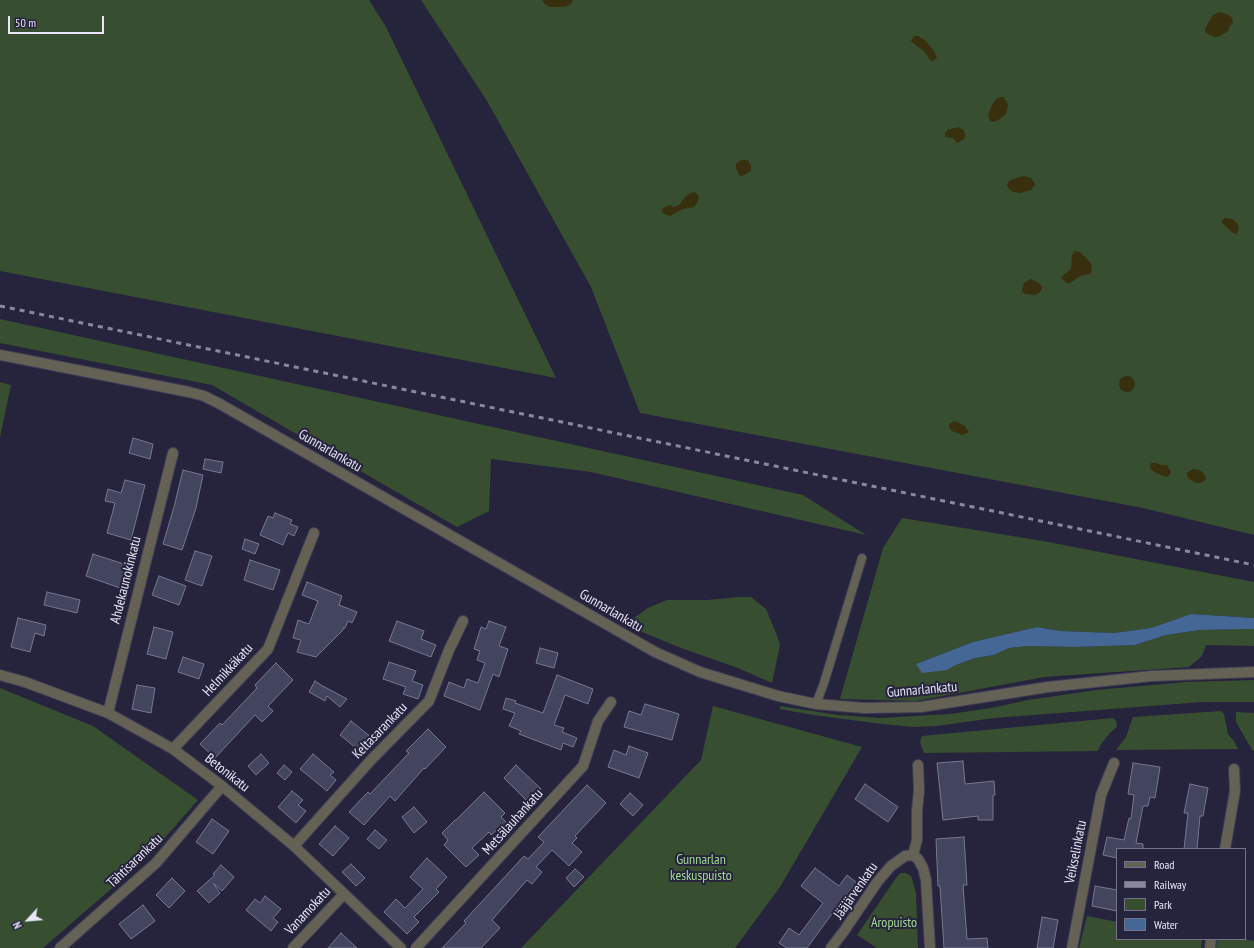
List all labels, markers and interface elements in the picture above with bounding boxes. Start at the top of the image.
scale bar [10,8,106,34]
text: 50 m [15,15,36,30]
street label: Gunnarlankatu [295,426,365,476]
street label: Ahdekaunokinkatu [107,535,145,625]
street label: Gunnarlankatu [576,586,646,636]
street label: Helmikkäkatu [199,640,257,700]
street label: Gunnarlankatu [886,679,958,701]
street label: Keltasarankatu [349,699,411,763]
street label: Betonikatu [201,750,253,796]
street label: Metsälauhankatu [479,786,547,858]
street label: Veikselinkatu [1062,819,1090,885]
street label: Tähtisarankatu [104,830,166,892]
legend [1116,848,1246,940]
park label: Gunnarlan keskuspuisto [670,852,732,884]
text: Road [1154,857,1174,872]
street label: Jääjärvenkatu [830,859,882,923]
text: Railway [1154,877,1186,892]
street label: Vanamokatu [282,884,334,938]
text: Park [1154,897,1172,912]
north arrow [8,900,48,940]
park label: Aropuisto [871,915,917,931]
text: Water [1154,917,1178,932]
text: N [10,920,25,931]

